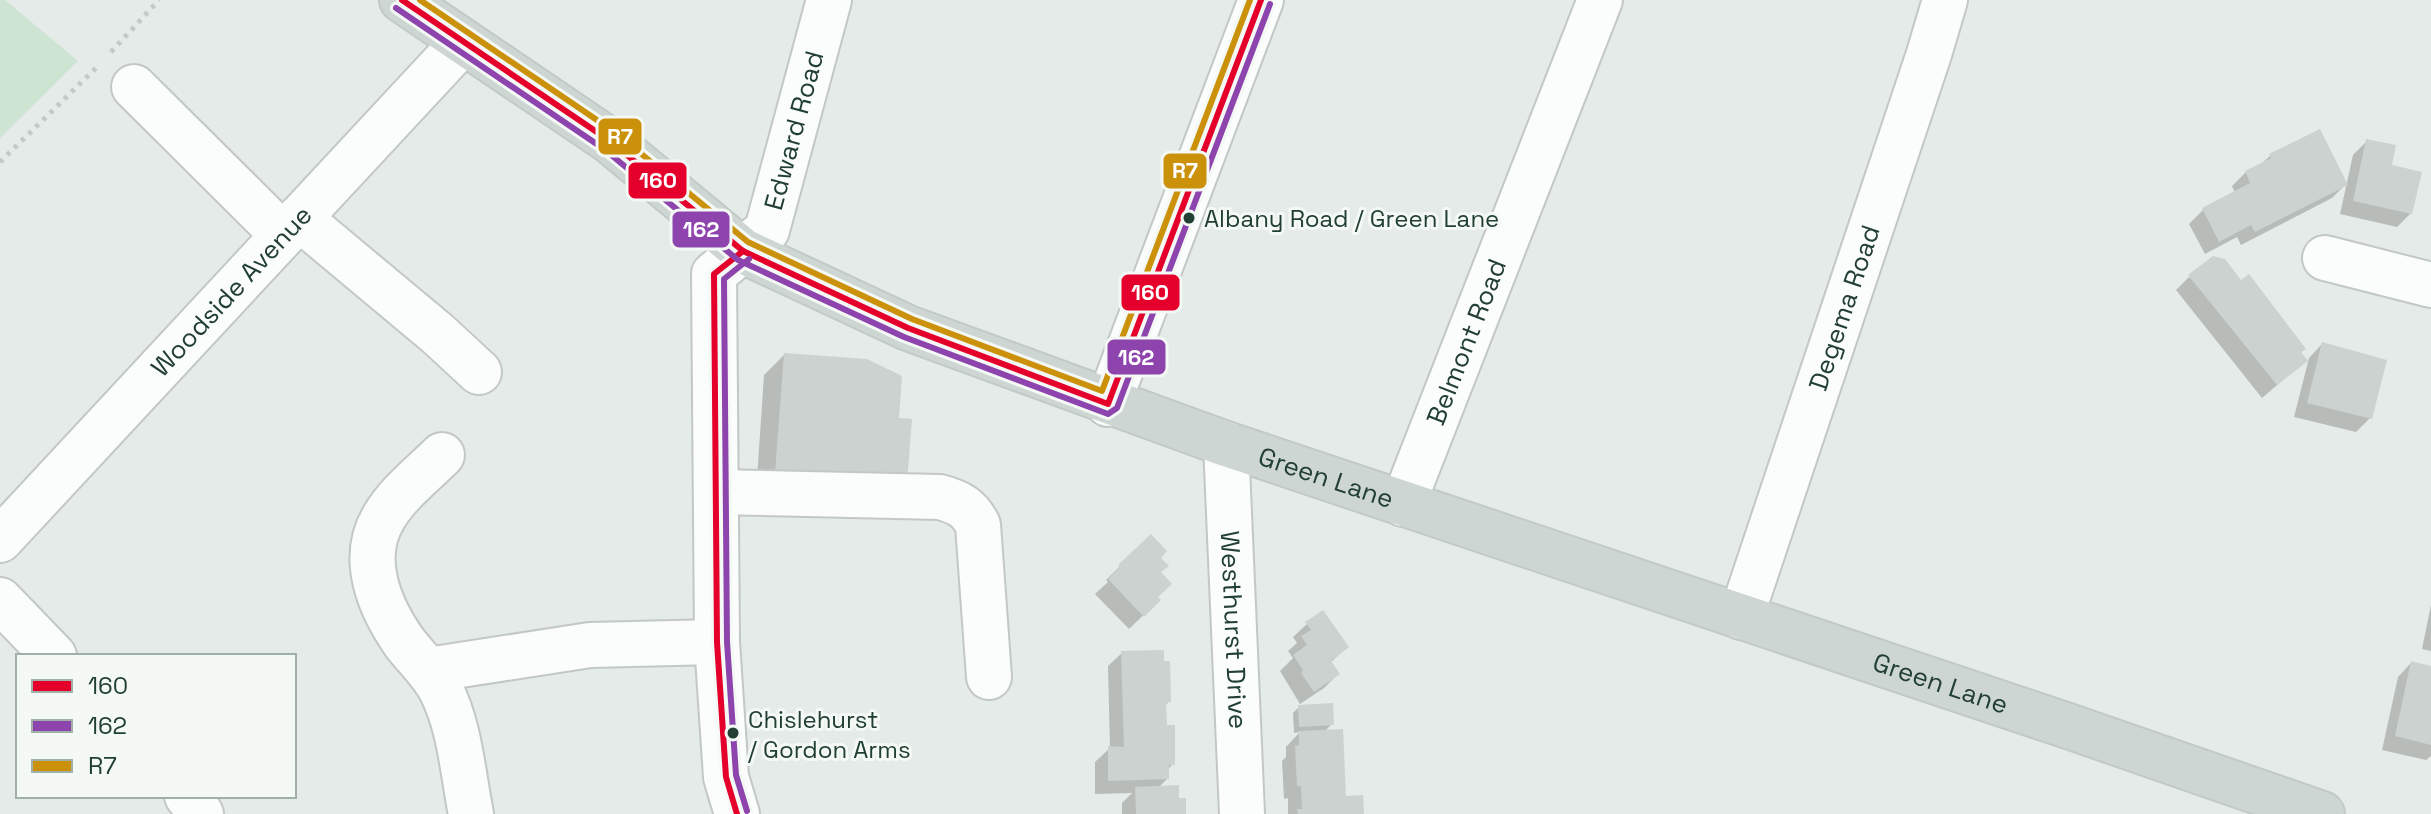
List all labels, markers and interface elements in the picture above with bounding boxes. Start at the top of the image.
street label: Edward Road [756,47,832,214]
line badge: R7 [597,117,643,156]
text: R7 [607,122,633,150]
line badge: R7 [1162,152,1208,190]
text: R7 [1172,156,1198,184]
line badge: 160 [627,161,688,200]
text: 160 [639,166,677,194]
street label: Woodside Avenue [144,198,319,384]
place label: Albany Road / Green Lane [1204,203,1499,234]
line badge: 162 [671,210,731,249]
marker: Albany Road / Green Lane [1181,210,1197,226]
text: 162 [683,215,719,243]
street label: Degema Road [1801,221,1888,395]
street label: Belmont Road [1419,254,1514,430]
line badge: 160 [1120,273,1181,312]
text: 160 [1131,278,1169,306]
line badge: 162 [1106,338,1167,376]
text: 162 [1118,343,1154,371]
street label: Green Lane [1254,439,1398,516]
street label: Westhurst Drive [1213,530,1255,730]
street label: Green Lane [1869,645,2013,722]
legend [16,654,296,798]
text: 160 [88,670,128,701]
place label: Chislehurst / Gordon Arms [748,704,911,765]
text: 162 [88,710,127,741]
marker: Chislehurst / Gordon Arms [725,725,741,741]
text: R7 [88,750,117,781]

